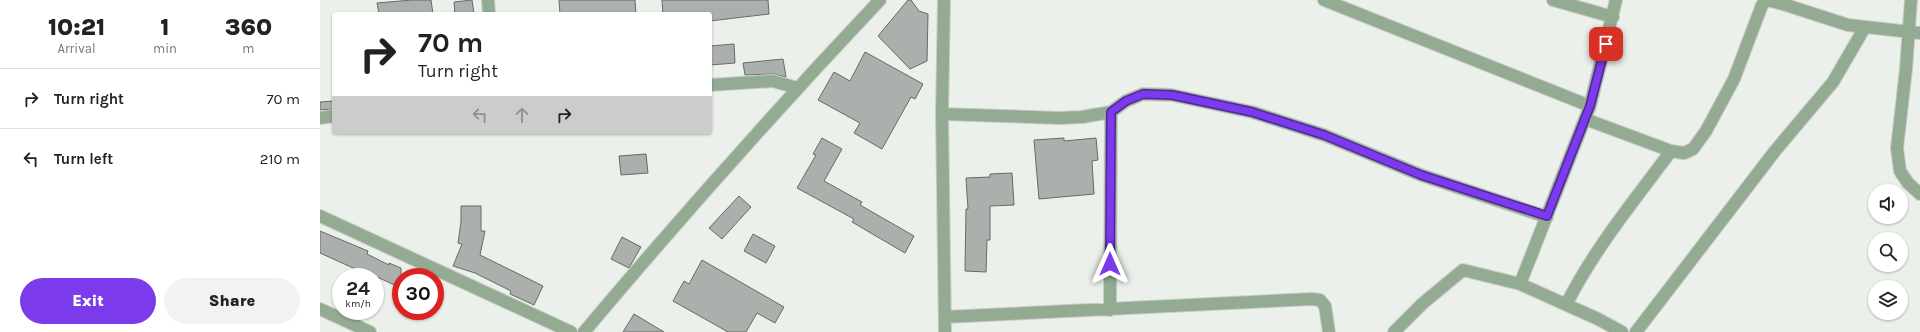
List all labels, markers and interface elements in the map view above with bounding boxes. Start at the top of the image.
text: 10:21 [48,13,105,41]
text: 1 [160,13,170,41]
text: 360 [225,13,272,41]
text: 70 m [418,26,483,59]
pin [1589,27,1623,61]
icon: right [352,28,404,80]
icon: arrive [1595,33,1617,55]
text: Arrival [57,41,96,56]
text: min [153,41,177,56]
text: m [242,41,255,56]
text: Turn right [418,60,498,82]
icon: right [20,88,42,110]
text: Turn right [54,90,124,108]
text: 70 m [266,90,300,108]
icon: left [469,104,491,126]
icon: ahead [511,104,533,126]
icon: right [553,104,575,126]
icon: left [20,148,42,170]
text: Turn left [54,150,113,168]
text: 210 m [260,150,300,168]
map controls [1868,184,1908,320]
button: sound [1868,184,1908,224]
button: search [1868,232,1908,272]
position arrow [1089,243,1131,285]
speed limit sign: 30 [392,268,444,320]
text: 24 [346,277,370,300]
button: Exit [20,278,156,324]
button: Share [164,278,300,324]
button: layers [1868,280,1908,320]
text: km/h [345,298,371,310]

